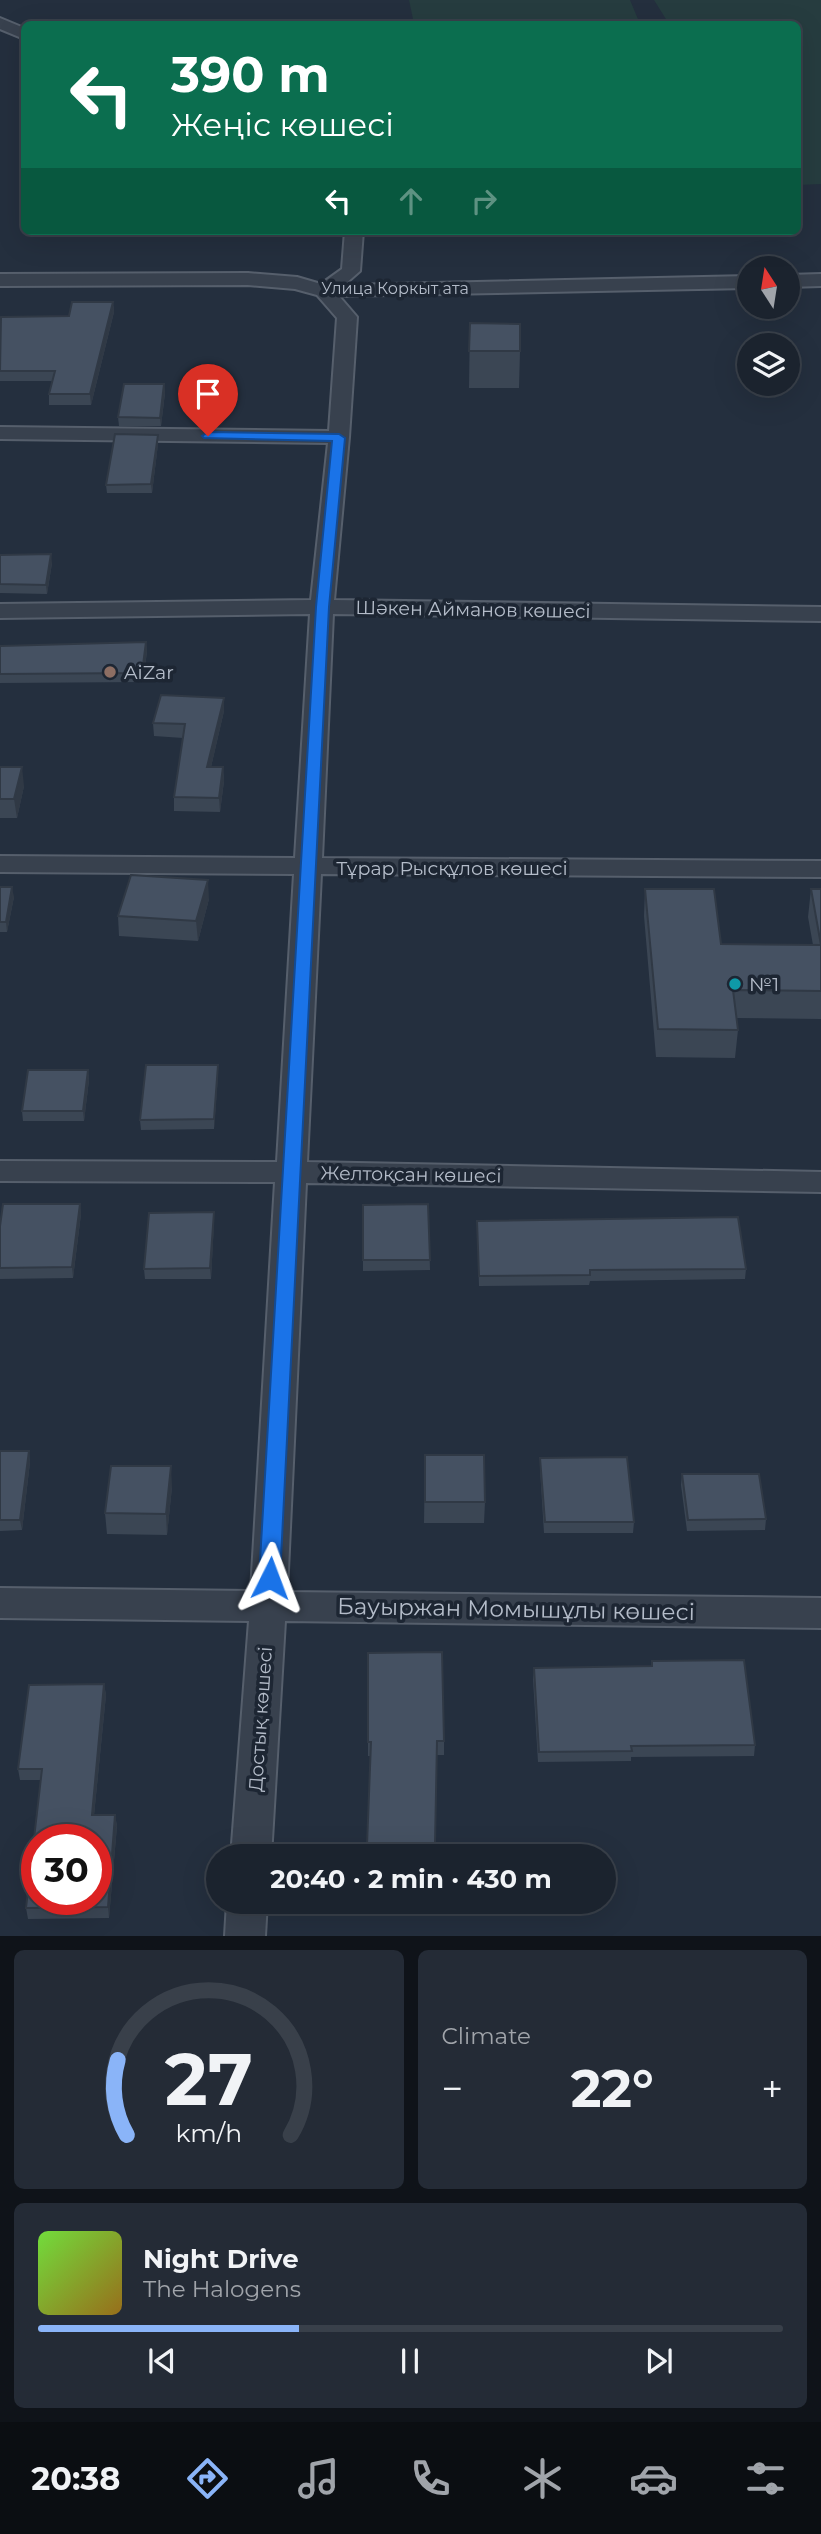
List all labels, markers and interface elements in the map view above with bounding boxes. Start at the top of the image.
text: 390 m [171,45,330,104]
icon: left [56,49,147,140]
text: Жеңіс көшесі [171,105,394,144]
icon: left [319,182,357,220]
icon: ahead [392,182,430,220]
icon: right [465,182,503,220]
north arrow [737,256,800,318]
map controls [737,256,800,396]
street label: Улица Коркыт ата [321,279,469,298]
button: layers [737,333,800,396]
pin [178,364,238,436]
icon: arrive [189,375,227,413]
street label: Шәкен Айманов көшесі [355,596,591,623]
place label: AiZar [124,661,174,684]
marker: AiZar [102,664,118,680]
street label: Тұрар Рысқұлов көшесі [336,857,568,880]
place label: №1 [749,973,779,996]
marker: №1 [727,976,743,992]
street label: Желтоқсан көшесі [320,1161,502,1188]
position arrow [233,1541,307,1615]
street label: Бауыржан Момышұлы көшесі [337,1592,695,1626]
street label: Достық көшесі [244,1646,277,1792]
speed limit sign: 30 [21,1824,112,1915]
text: 20:40 · 2 min · 430 m [270,1863,552,1895]
text: Climate [442,2022,531,2050]
text: 27 [165,2036,253,2124]
text: 22° [571,2057,654,2120]
text: − [442,2065,463,2112]
text: + [761,2065,783,2112]
text: km/h [175,2118,242,2148]
text: Night Drive [143,2243,299,2275]
text: The Halogens [143,2275,301,2303]
icon: previous [143,2342,181,2380]
icon: pause [391,2342,429,2380]
icon: next [640,2342,678,2380]
icon: directions [183,2454,232,2503]
icon: music [294,2454,343,2503]
icon: phone [406,2454,455,2503]
icon: climate [518,2454,567,2503]
icon: car [629,2454,678,2503]
icon: filters [741,2454,790,2503]
text: 20:38 [31,2459,120,2498]

